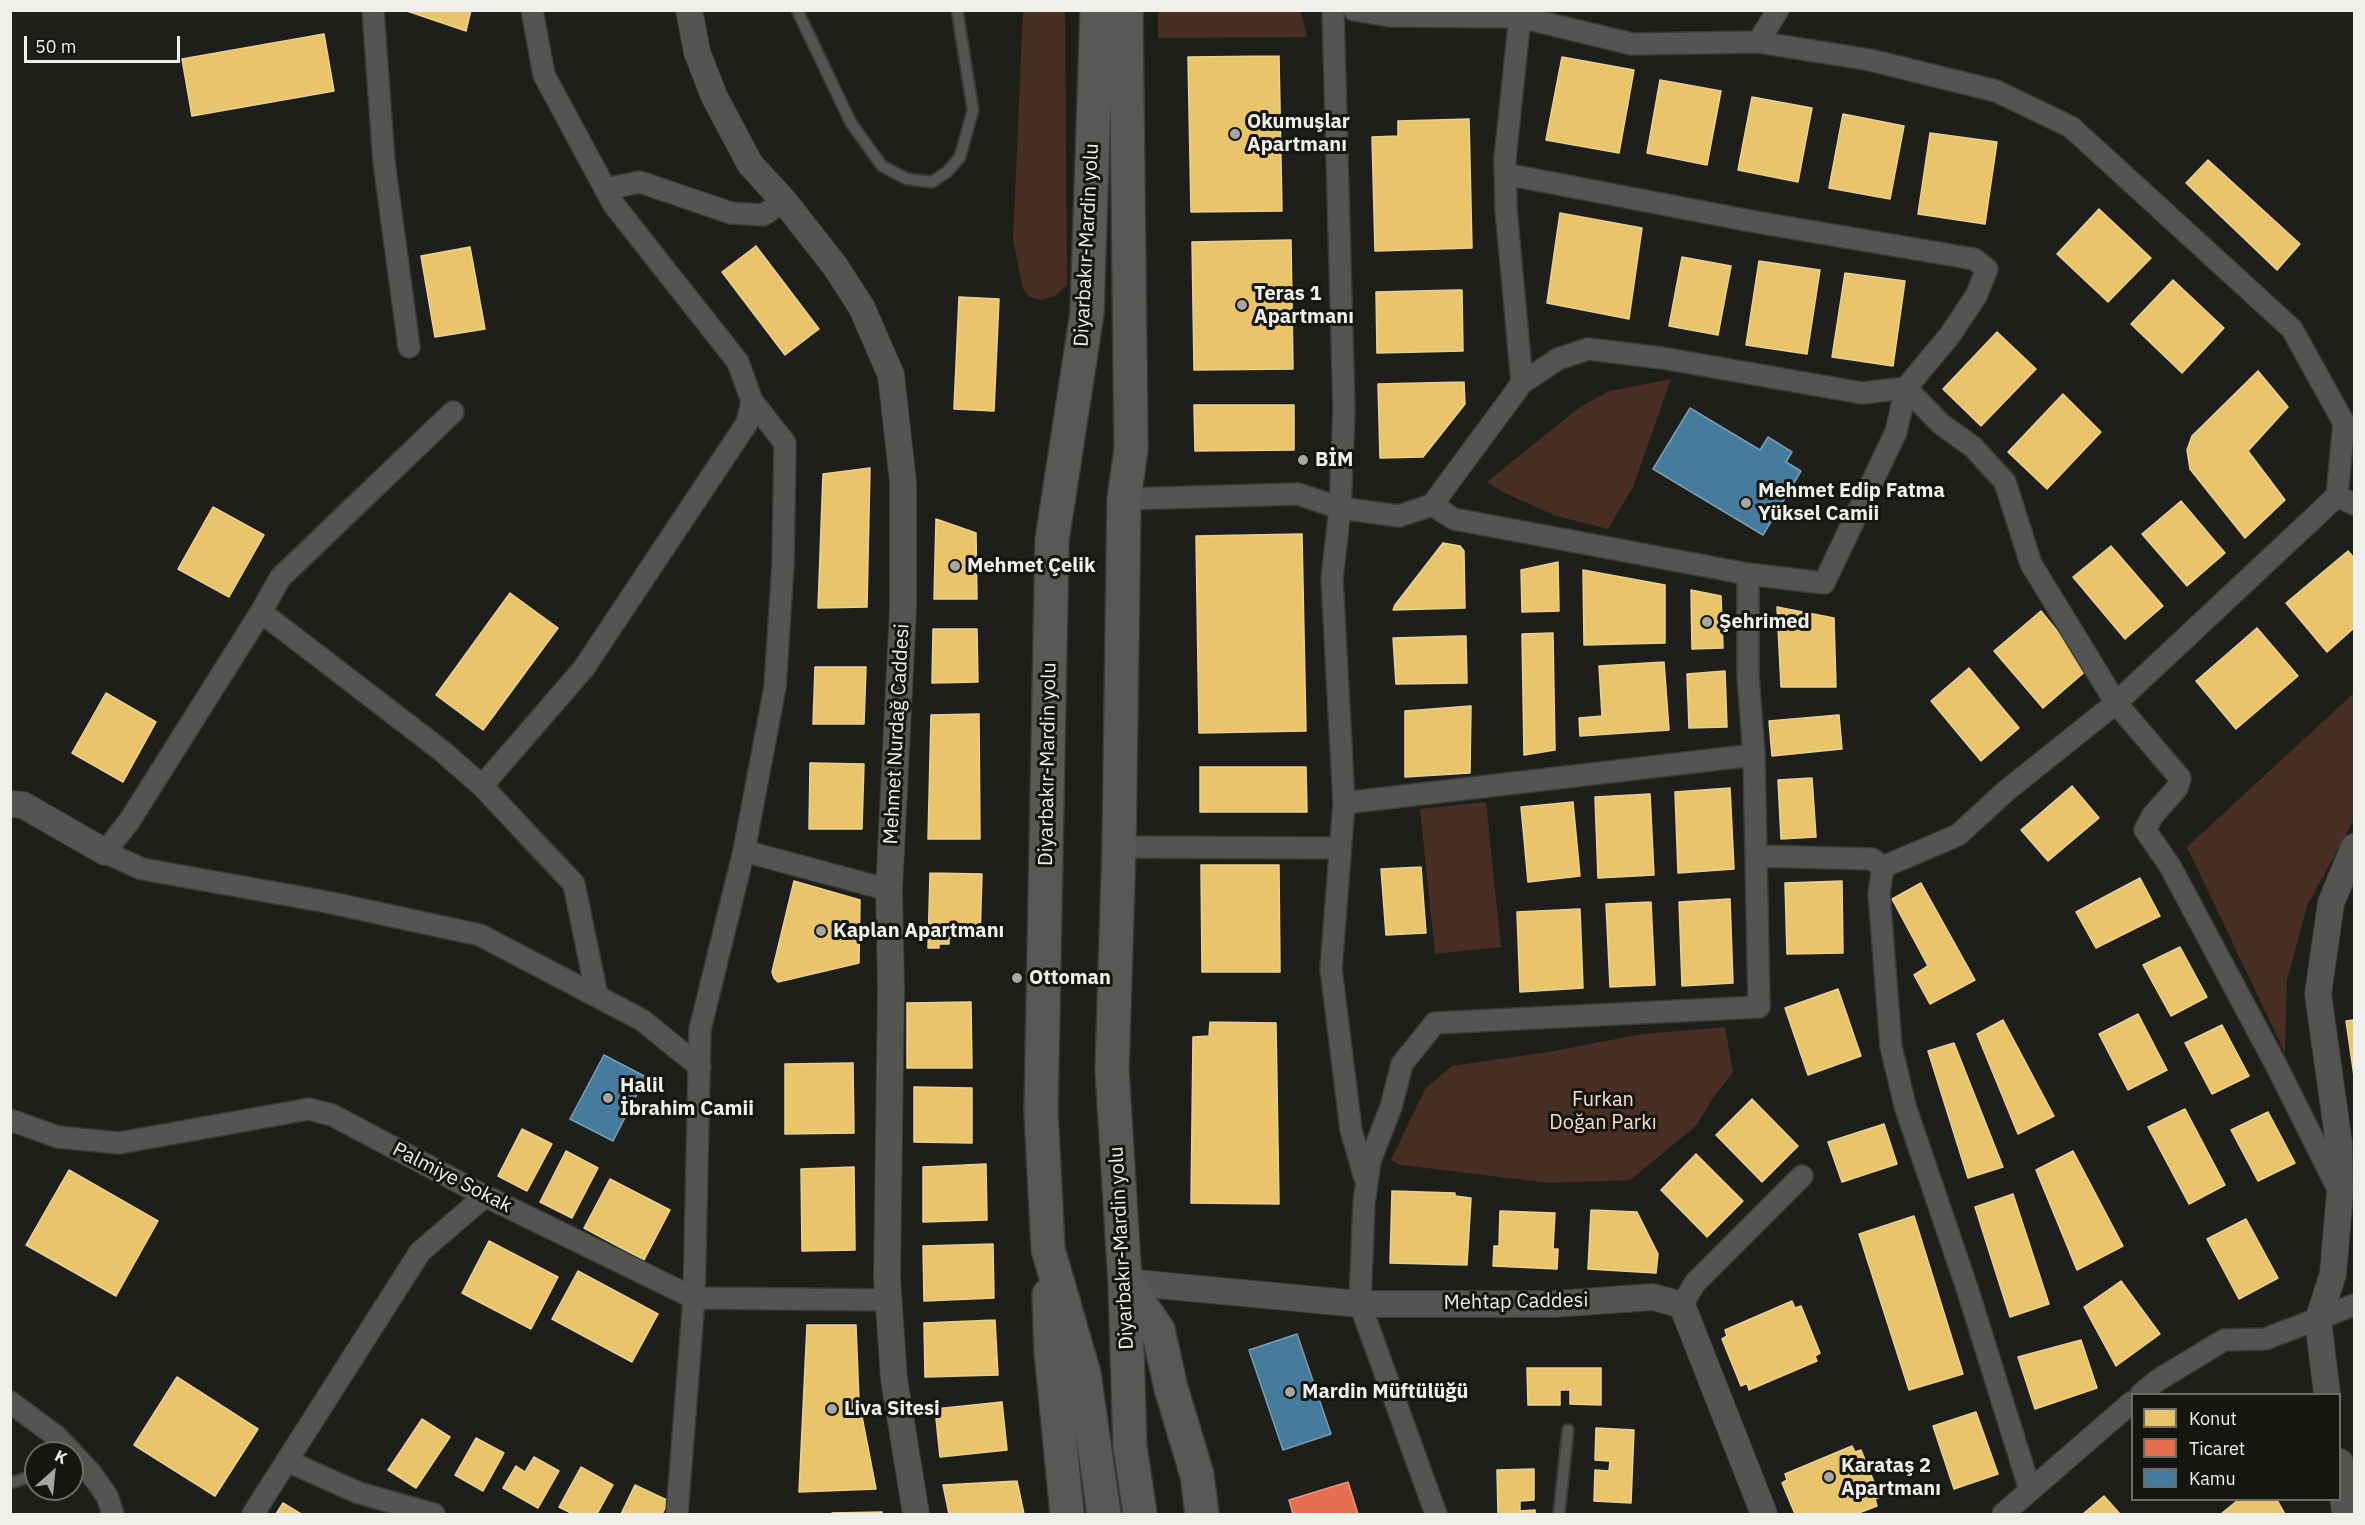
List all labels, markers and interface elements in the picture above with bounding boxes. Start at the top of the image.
scale bar [27,24,183,62]
text: 50 m [35,35,77,58]
place label: Okumuşlar Apartmanı [1247,110,1350,157]
marker: Okumuşlar Apartmanı [1228,127,1242,141]
street label: Diyarbakır-Mardin yolu [1070,143,1104,347]
place label: Teras 1 Apartmanı [1254,282,1354,329]
marker: Teras 1 Apartmanı [1235,298,1249,312]
place label: BİM [1315,448,1353,472]
marker: BİM [1296,453,1310,467]
place label: Mehmet Edip Fatma Yüksel Camii [1758,479,1945,526]
marker: Mehmet Edip Fatma Yüksel Camii [1739,496,1753,510]
place label: Mehmet Çelik [967,554,1096,578]
marker: Mehmet Çelik [948,559,962,573]
place label: Şehrimed [1719,610,1810,634]
marker: Şehrimed [1700,615,1714,629]
street label: Mehmet Nurdağ Caddesi [879,623,915,845]
street label: Diyarbakır-Mardin yolu [1034,662,1062,866]
place label: Kaplan Apartmanı [833,919,1004,943]
marker: Kaplan Apartmanı [814,924,828,938]
place label: Ottoman [1029,966,1111,990]
marker: Ottoman [1010,971,1024,985]
place label: Halil İbrahim Camii [620,1074,754,1121]
park label: Furkan Doğan Parkı [1549,1088,1657,1135]
marker: Halil İbrahim Camii [601,1091,615,1105]
street label: Palmiye Sokak [388,1138,516,1218]
street label: Diyarbakır-Mardin yolu [1105,1146,1139,1350]
street label: Mehtap Caddesi [1443,1289,1589,1315]
place label: Mardin Müftülüğü [1302,1380,1468,1404]
marker: Mardin Müftülüğü [1283,1385,1297,1399]
legend [2131,1393,2341,1501]
place label: Liva Sitesi [844,1397,940,1421]
marker: Liva Sitesi [825,1402,839,1416]
text: Konut [2189,1407,2237,1430]
text: Ticaret [2189,1437,2245,1460]
north arrow [24,1441,84,1501]
text: K [52,1445,71,1468]
place label: Karataş 2 Apartmanı [1841,1454,1941,1501]
text: Kamu [2189,1467,2236,1490]
marker: Karataş 2 Apartmanı [1822,1470,1836,1484]

